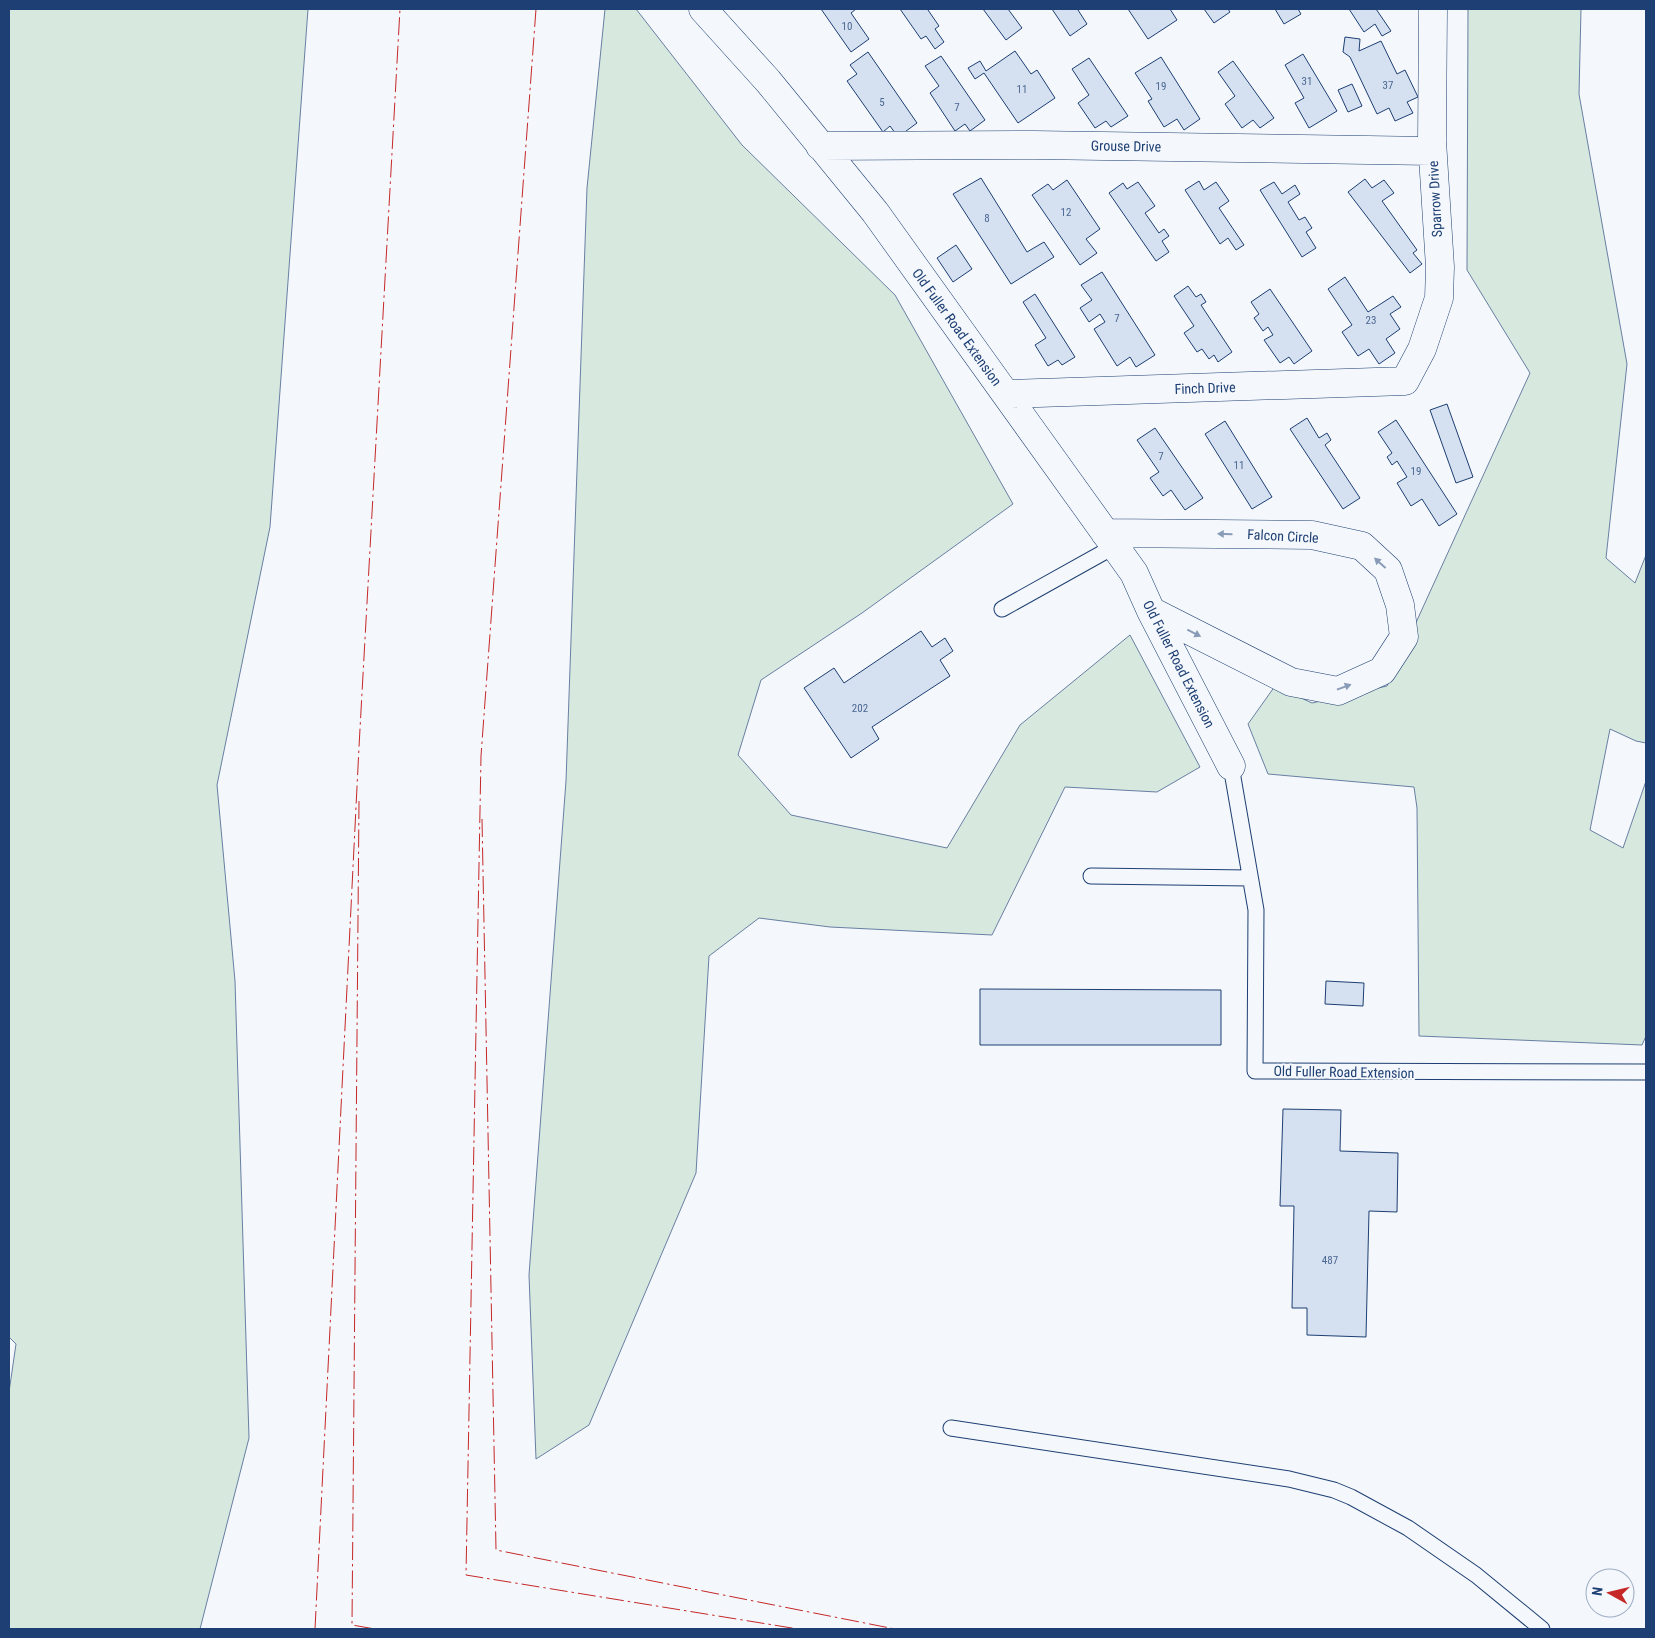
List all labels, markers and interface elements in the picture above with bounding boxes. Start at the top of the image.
house number: 10 [842,20,852,33]
house number: 31 [1302,75,1312,88]
house number: 37 [1383,79,1393,92]
house number: 19 [1156,80,1166,93]
house number: 11 [1017,83,1027,96]
house number: 5 [879,96,885,109]
house number: 7 [954,101,960,114]
street label: Grouse Drive [1091,137,1162,155]
street label: Sparrow Drive [1425,160,1445,238]
house number: 12 [1061,206,1071,219]
house number: 8 [984,212,990,225]
street label: Old Fuller Road Extension [909,265,1005,389]
house number: 7 [1114,312,1120,325]
house number: 23 [1366,314,1376,327]
street label: Finch Drive [1174,379,1236,397]
house number: 7 [1158,450,1164,463]
house number: 11 [1234,459,1244,472]
house number: 19 [1411,465,1421,478]
street label: Falcon Circle [1247,526,1320,546]
one-way arrow [1217,530,1233,538]
one-way arrow [1374,557,1386,569]
street label: Old Fuller Road Extension [1140,598,1218,730]
one-way arrow [1187,629,1202,637]
one-way arrow [1337,683,1352,691]
house number: 202 [852,702,868,715]
street label: Old Fuller Road Extension [1273,1063,1415,1081]
house number: 487 [1322,1254,1338,1267]
north arrow [1585,1568,1635,1618]
text: N [1589,1586,1606,1597]

